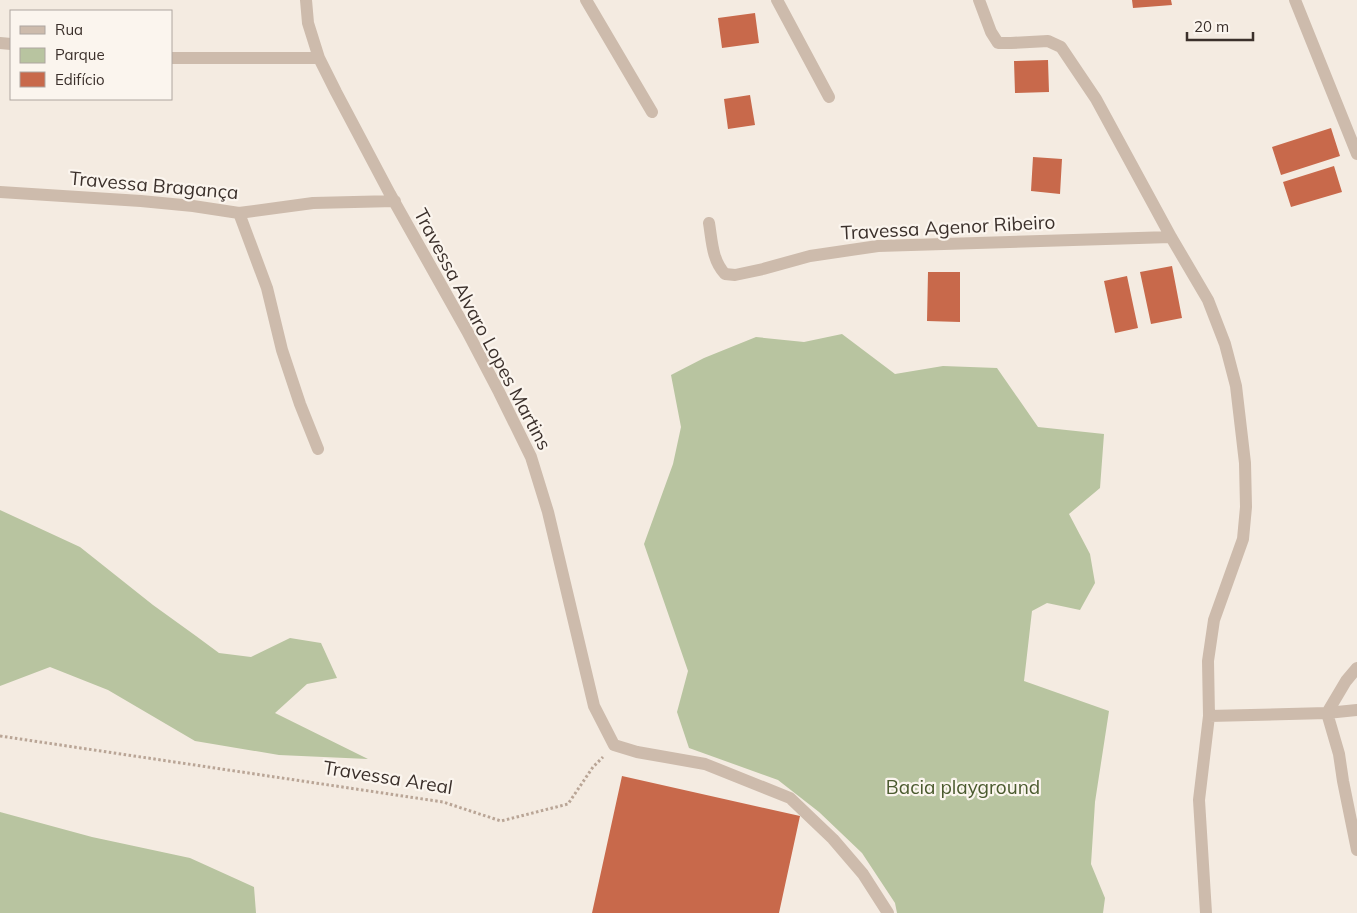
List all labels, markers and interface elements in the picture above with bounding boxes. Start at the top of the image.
legend [10,10,172,100]
scale bar [1187,10,1253,42]
text: 20 m [1194,17,1229,36]
text: Rua [55,20,83,39]
text: Parque [55,45,105,64]
text: Edifício [55,70,105,89]
street label: Travessa Bragança [69,166,239,204]
street label: Travessa Alvaro Lopes Martins [409,204,557,454]
street label: Travessa Agenor Ribeiro [840,209,1056,245]
street label: Travessa Areal [322,755,454,799]
park label: Bacia playground [886,775,1040,799]

